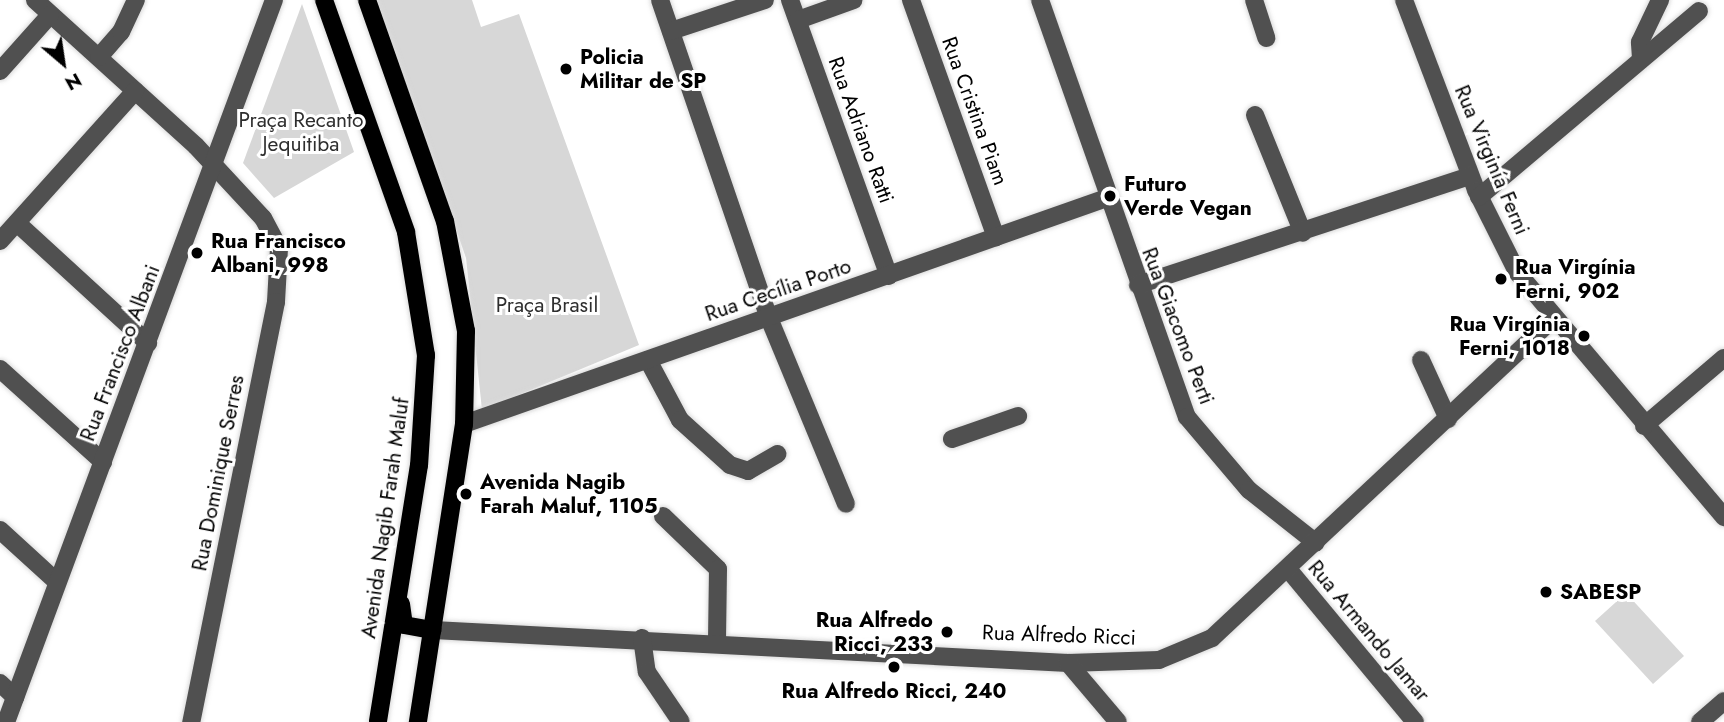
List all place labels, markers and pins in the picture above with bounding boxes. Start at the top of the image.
place label: Policia Militar de SP [580,44,706,94]
marker: Policia Militar de SP [558,61,574,77]
place label: Futuro Verde Vegan [1124,171,1252,221]
marker: Futuro Verde Vegan [1102,188,1118,204]
place label: Rua Francisco Albani, 998 [211,228,346,278]
marker: Rua Francisco Albani, 998 [189,245,205,261]
place label: Rua Virgínia Ferni, 902 [1515,254,1636,304]
marker: Rua Virgínia Ferni, 902 [1493,271,1509,287]
place label: Rua Virgínia Ferni, 1018 [1449,311,1570,361]
marker: Rua Virgínia Ferni, 1018 [1576,328,1592,344]
place label: Avenida Nagib Farah Maluf, 1105 [480,469,657,519]
marker: Avenida Nagib Farah Maluf, 1105 [458,486,474,502]
place label: SABESP [1560,579,1641,605]
marker: SABESP [1538,584,1554,600]
place label: Rua Alfredo Ricci, 233 [816,607,933,657]
marker: Rua Alfredo Ricci, 233 [939,624,955,640]
marker: Rua Alfredo Ricci, 240 [886,659,902,675]
place label: Rua Alfredo Ricci, 240 [782,678,1006,704]

